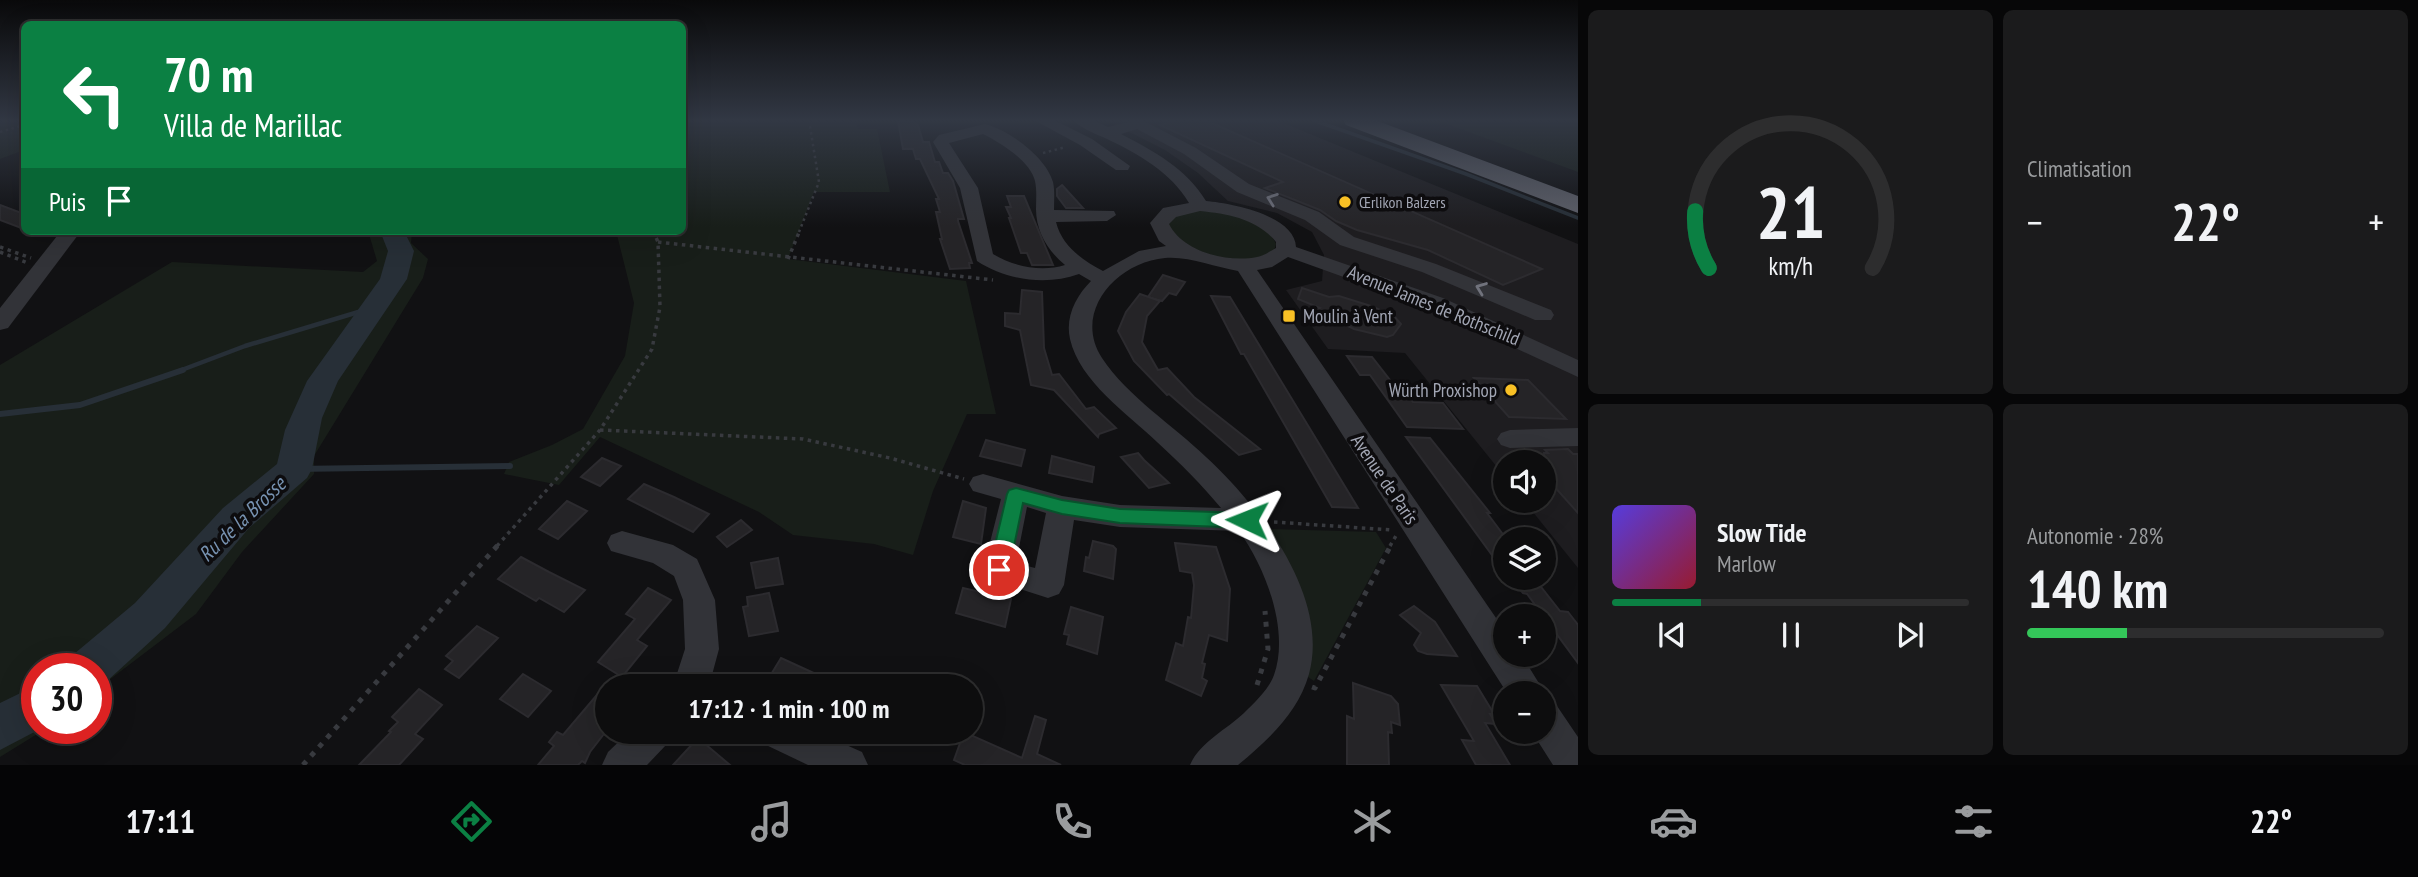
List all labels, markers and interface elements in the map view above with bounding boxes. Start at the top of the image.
text: 70 m [164,42,253,106]
icon: left [49,49,140,140]
text: Villa de Marillac [164,104,342,146]
text: Climatisation [2027,154,2132,183]
text: 21 [1756,164,1825,258]
icon: arrive [100,182,138,220]
text: Puis [49,185,86,218]
text: 22° [2171,188,2240,255]
place label: Œrlikon Balzers [1359,192,1446,212]
one-way arrow [1267,194,1279,208]
marker: Œrlikon Balzers [1337,194,1353,210]
text: − [2027,197,2043,246]
text: + [2368,197,2384,246]
text: km/h [1768,250,1813,282]
street label: Avenue James de Rothschild [1344,259,1524,351]
one-way arrow [1475,282,1487,296]
place label: Moulin à Vent [1303,304,1394,328]
marker: Moulin à Vent [1281,308,1297,324]
place label: Würth Proxishop [1389,378,1497,402]
marker: Würth Proxishop [1503,382,1519,398]
street label: Avenue de Paris [1346,429,1424,529]
map controls [1493,450,1556,744]
button: sound [1493,450,1556,513]
water label: Ru de la Brosse [193,470,292,567]
position arrow [1210,483,1284,557]
text: Slow Tide [1717,516,1807,549]
text: Autonomie · 28% [2027,521,2163,550]
button: layers [1493,527,1556,590]
pin [969,540,1029,600]
text: Marlow [1717,549,1776,578]
icon: arrive [980,551,1018,589]
text: 140 km [2027,555,2168,622]
button: + [1493,604,1556,667]
icon: previous [1653,616,1691,654]
icon: pause [1772,616,1810,654]
icon: next [1891,616,1929,654]
speed limit sign: 30 [21,653,112,744]
button: − [1493,681,1556,744]
text: 17:12 · 1 min · 100 m [689,692,889,725]
icon: directions [447,797,496,846]
icon: music [747,797,796,846]
icon: phone [1048,797,1097,846]
icon: climate [1348,797,1397,846]
icon: car [1649,797,1698,846]
icon: filters [1949,797,1998,846]
text: 17:11 [126,800,195,842]
text: 22° [2250,800,2292,842]

